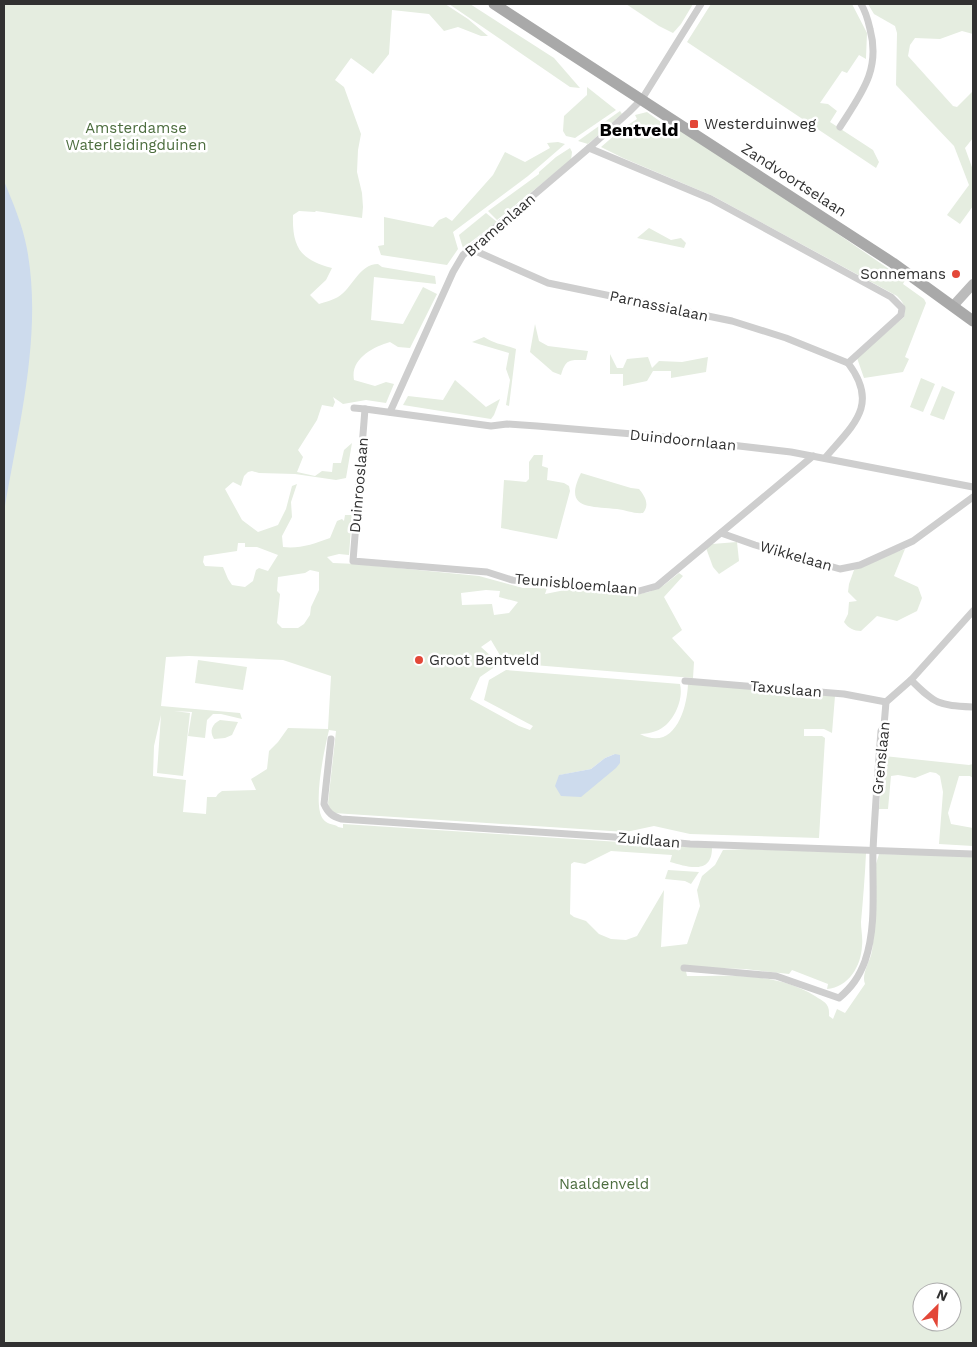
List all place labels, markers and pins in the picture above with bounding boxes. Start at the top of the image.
place label: Westerduinweg [704,115,816,133]
marker: Westerduinweg [688,118,700,130]
place label: Sonnemans [860,265,946,283]
marker: Sonnemans [950,268,962,280]
place label: Groot Bentveld [429,651,539,669]
marker: Groot Bentveld [413,654,425,666]

